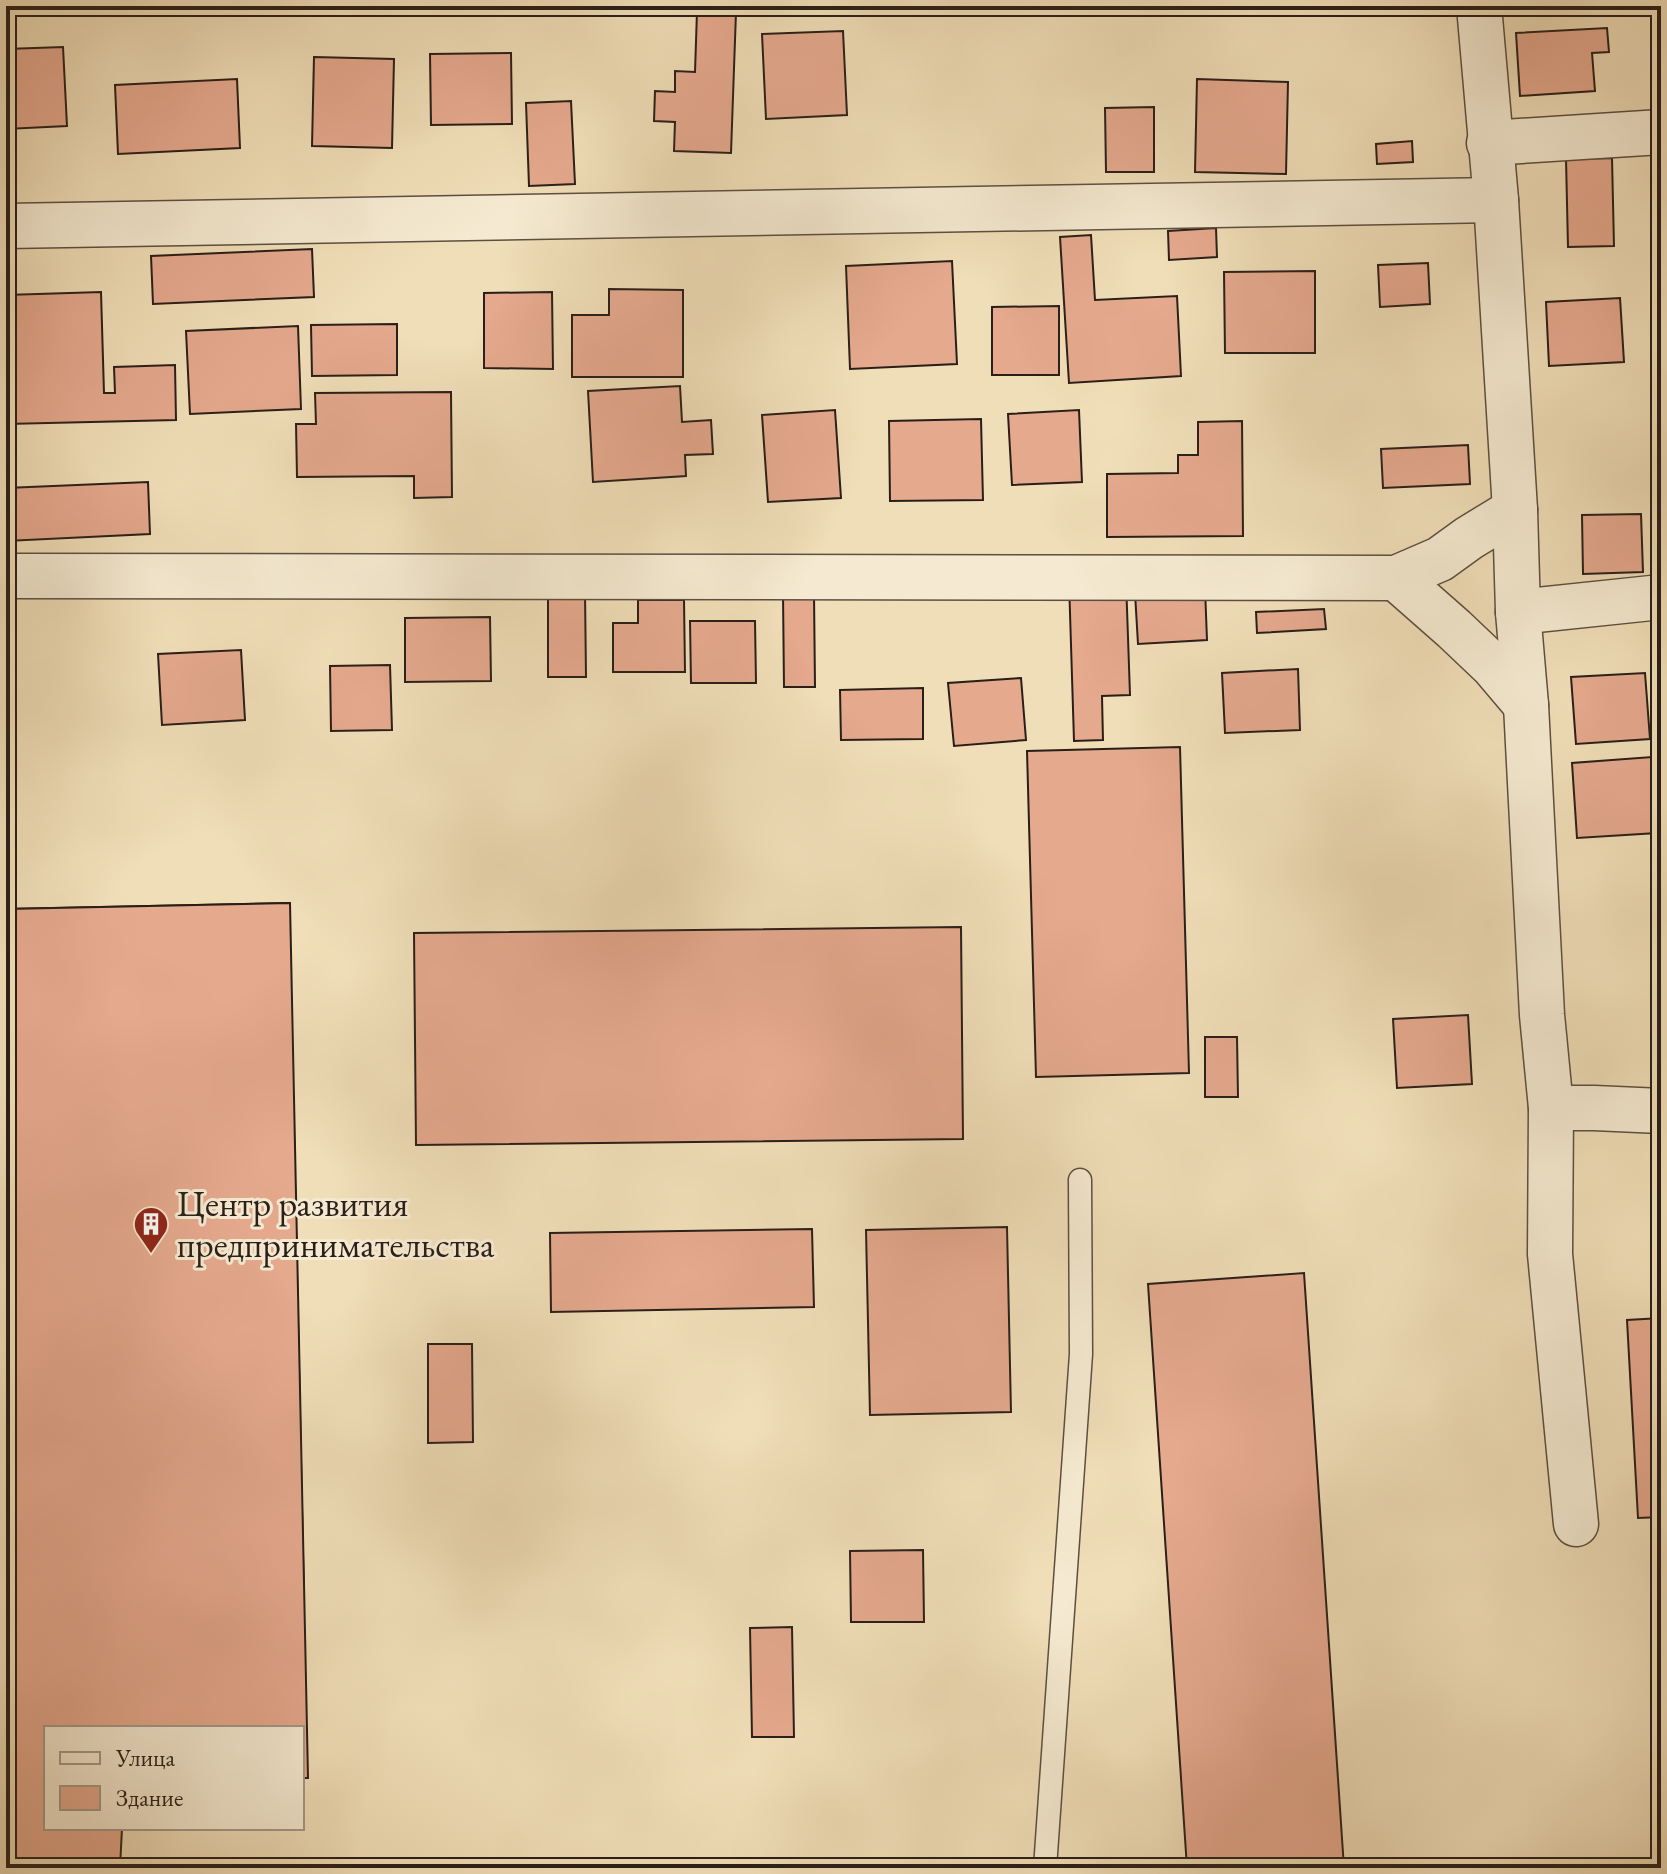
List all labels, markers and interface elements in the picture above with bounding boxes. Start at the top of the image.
place label: Центр развития предпринимательства [177,1180,495,1268]
building icon: Центр развития предпринимательства [132,1205,170,1255]
legend [44,1726,304,1830]
text: Улица [115,1742,175,1773]
text: Здание [116,1782,183,1813]

